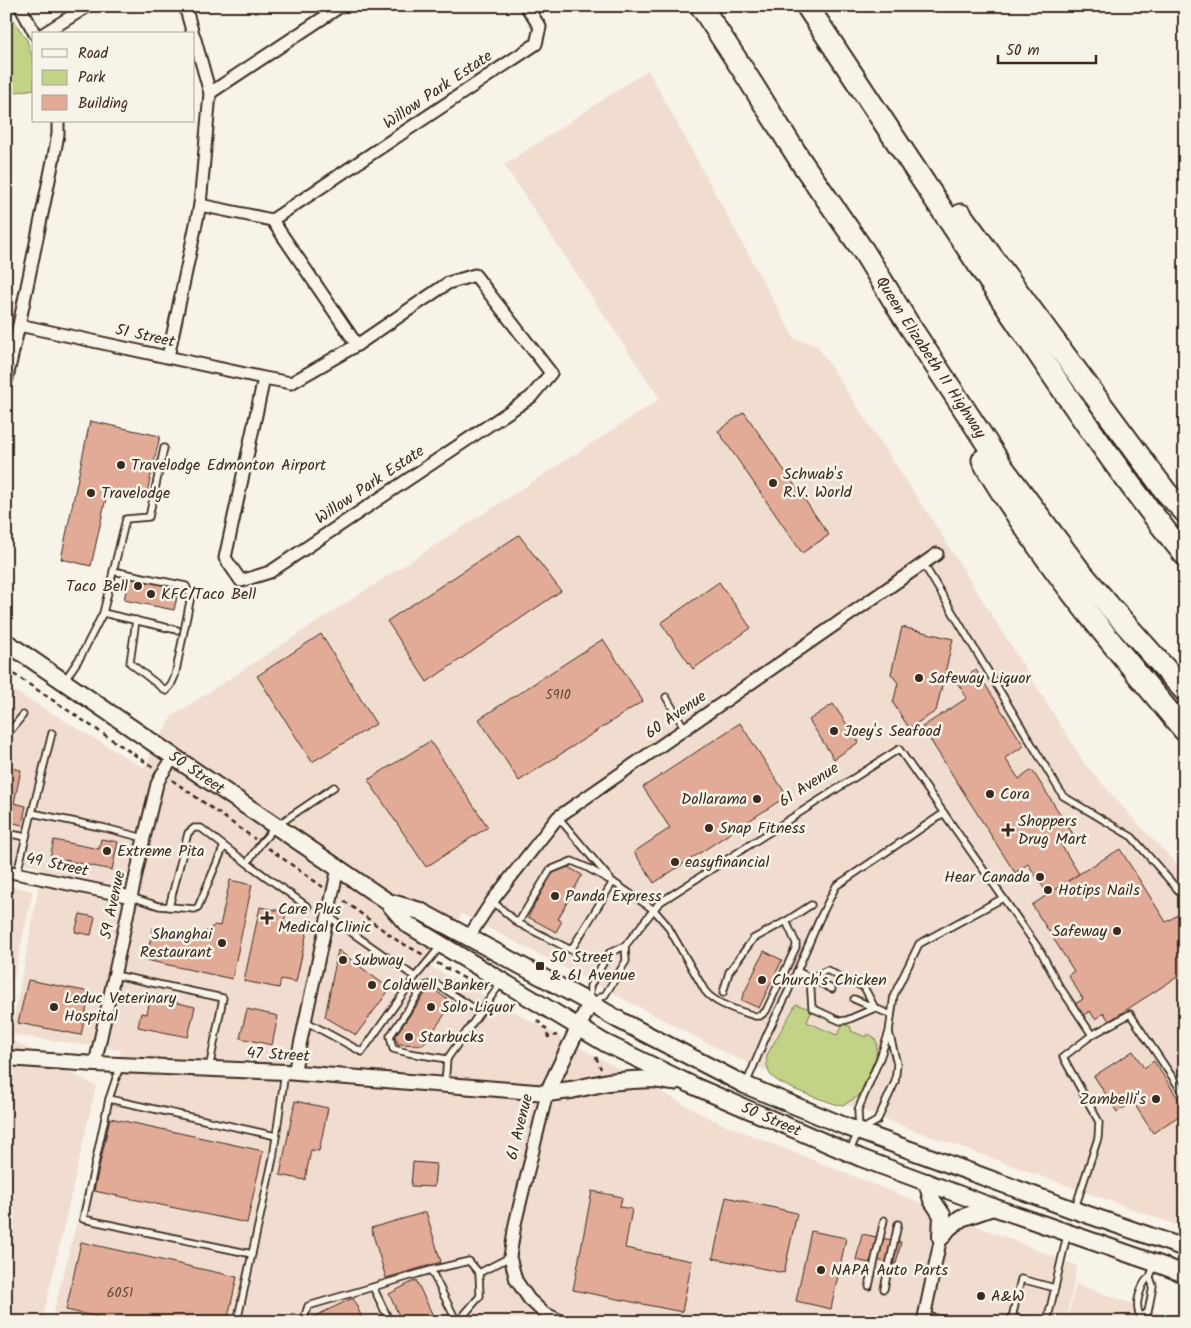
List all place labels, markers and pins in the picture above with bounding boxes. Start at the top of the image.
place label: Travelodge Edmonton Airport [131,453,327,478]
marker: Travelodge Edmonton Airport [115,459,127,471]
place label: Schwab's R.V. World [783,462,853,505]
marker: Schwab's R.V. World [767,477,779,489]
place label: Travelodge [101,481,170,506]
marker: Travelodge [85,487,97,499]
place label: Taco Bell [66,574,128,599]
marker: Taco Bell [132,580,144,592]
place label: KFC/Taco Bell [161,582,256,607]
marker: KFC/Taco Bell [145,588,157,600]
place label: Safeway Liquor [929,666,1032,691]
marker: Safeway Liquor [913,672,925,684]
place label: Joey's Seafood [844,719,942,744]
marker: Joey's Seafood [828,725,840,737]
place label: Cora [1000,782,1030,807]
place label: Dollarama [681,787,747,812]
marker: Cora [984,788,996,800]
marker: Dollarama [751,793,763,805]
place label: Shoppers Drug Mart [1018,809,1088,852]
place label: Snap Fitness [719,816,806,841]
marker: Snap Fitness [703,822,715,834]
marker: Shoppers Drug Mart [1002,824,1014,836]
place label: Extreme Pita [117,839,204,864]
marker: Extreme Pita [101,845,113,857]
place label: easyfinancial [685,850,769,875]
marker: easyfinancial [669,856,681,868]
place label: Hear Canada [944,865,1030,890]
marker: Hear Canada [1034,871,1046,883]
place label: Hotips Nails [1058,878,1140,903]
place label: Panda Express [565,884,662,909]
marker: Hotips Nails [1042,884,1054,896]
marker: Panda Express [549,890,561,902]
place label: Care Plus Medical Clinic [278,897,371,940]
marker: Care Plus Medical Clinic [260,911,274,925]
place label: Safeway [1052,919,1107,944]
place label: Shanghai Restaurant [140,922,213,965]
marker: Safeway [1111,925,1123,937]
marker: Shanghai Restaurant [216,937,228,949]
place label: 50 Street & 61 Avenue [550,945,635,988]
place label: Subway [353,948,404,973]
marker: Subway [337,954,349,966]
marker: 50 Street & 61 Avenue [534,960,546,972]
place label: Church's Chicken [772,968,887,993]
place label: Coldwell Banker [382,973,491,998]
marker: Church's Chicken [756,974,768,986]
marker: Coldwell Banker [366,979,378,991]
place label: Leduc Veterinary Hospital [64,986,177,1029]
place label: Solo Liquor [441,995,516,1020]
marker: Leduc Veterinary Hospital [48,1001,60,1013]
marker: Solo Liquor [425,1001,437,1013]
place label: Starbucks [419,1025,484,1050]
marker: Starbucks [403,1031,415,1043]
place label: Zambelli's [1079,1087,1146,1112]
marker: Zambelli's [1150,1093,1162,1105]
place label: NAPA Auto Parts [831,1258,948,1283]
marker: NAPA Auto Parts [815,1264,827,1276]
place label: A&W [991,1284,1025,1309]
marker: A&W [975,1290,987,1302]

